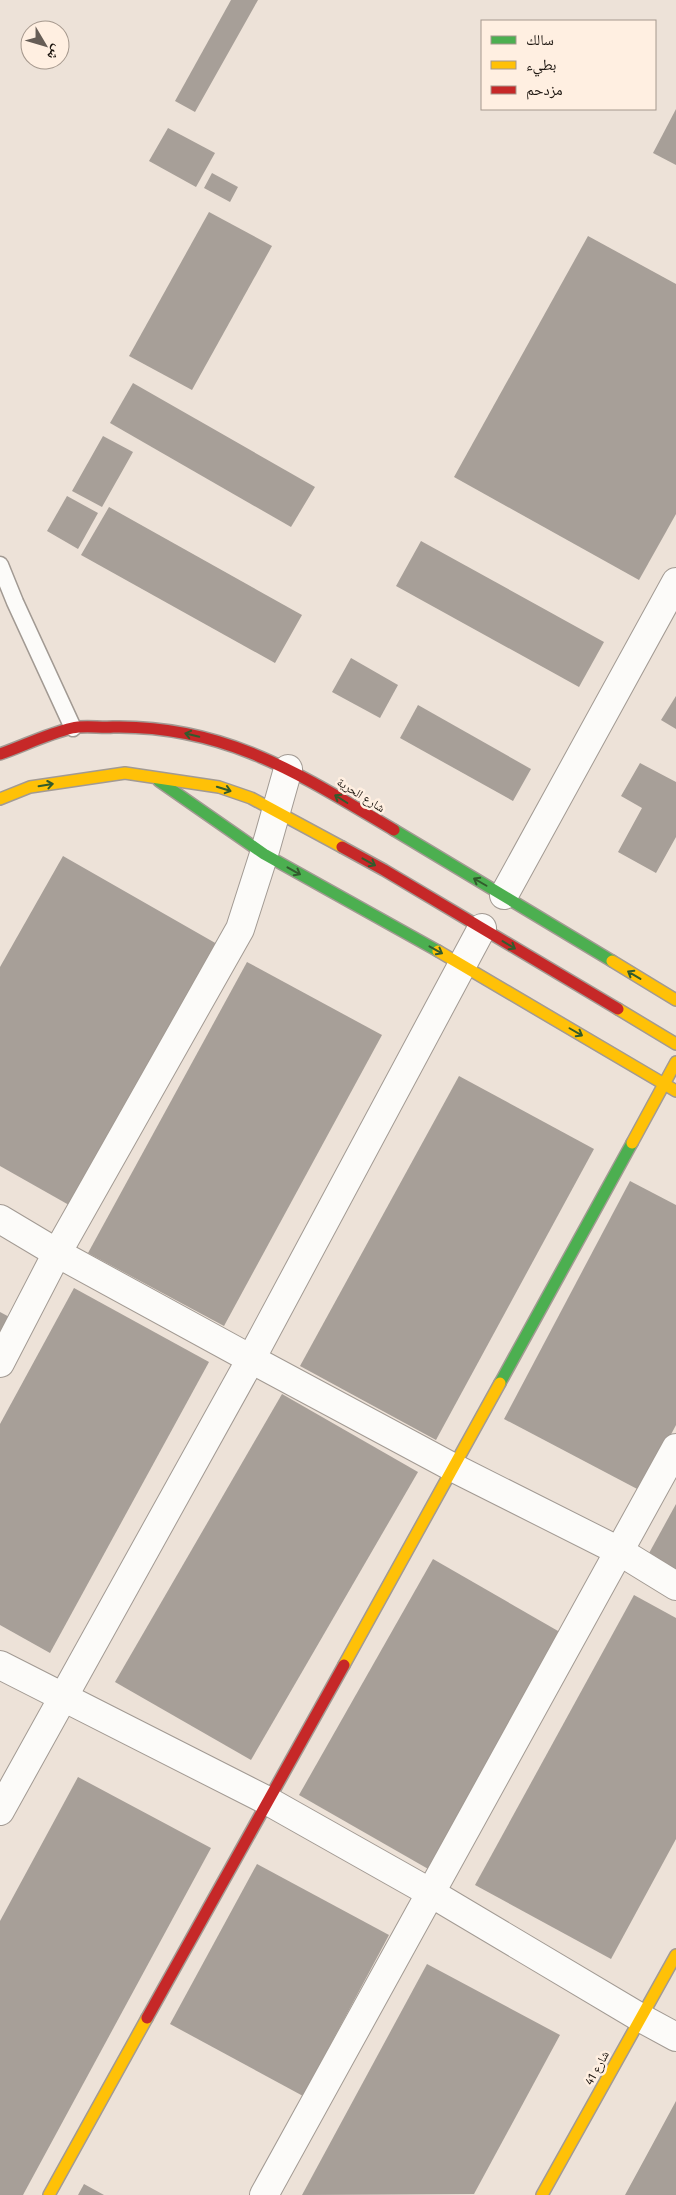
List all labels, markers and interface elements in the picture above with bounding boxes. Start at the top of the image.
north arrow [20,20,70,70]
legend [481,20,656,110]
text: سالك [526,31,554,49]
text: ش [43,42,66,64]
text: بطيء [526,56,556,77]
text: مزدحم [526,81,563,100]
one-way arrow [185,730,201,739]
street label: شارع الحرية [334,775,388,816]
one-way arrow [38,779,54,789]
one-way arrow [216,785,232,795]
one-way arrow [334,793,348,803]
one-way arrow [361,858,376,867]
one-way arrow [287,866,301,876]
one-way arrow [474,876,488,886]
one-way arrow [501,940,515,950]
one-way arrow [428,946,442,956]
one-way arrow [628,969,642,979]
one-way arrow [569,1028,583,1038]
street label: شارع 41 [582,2048,613,2088]

